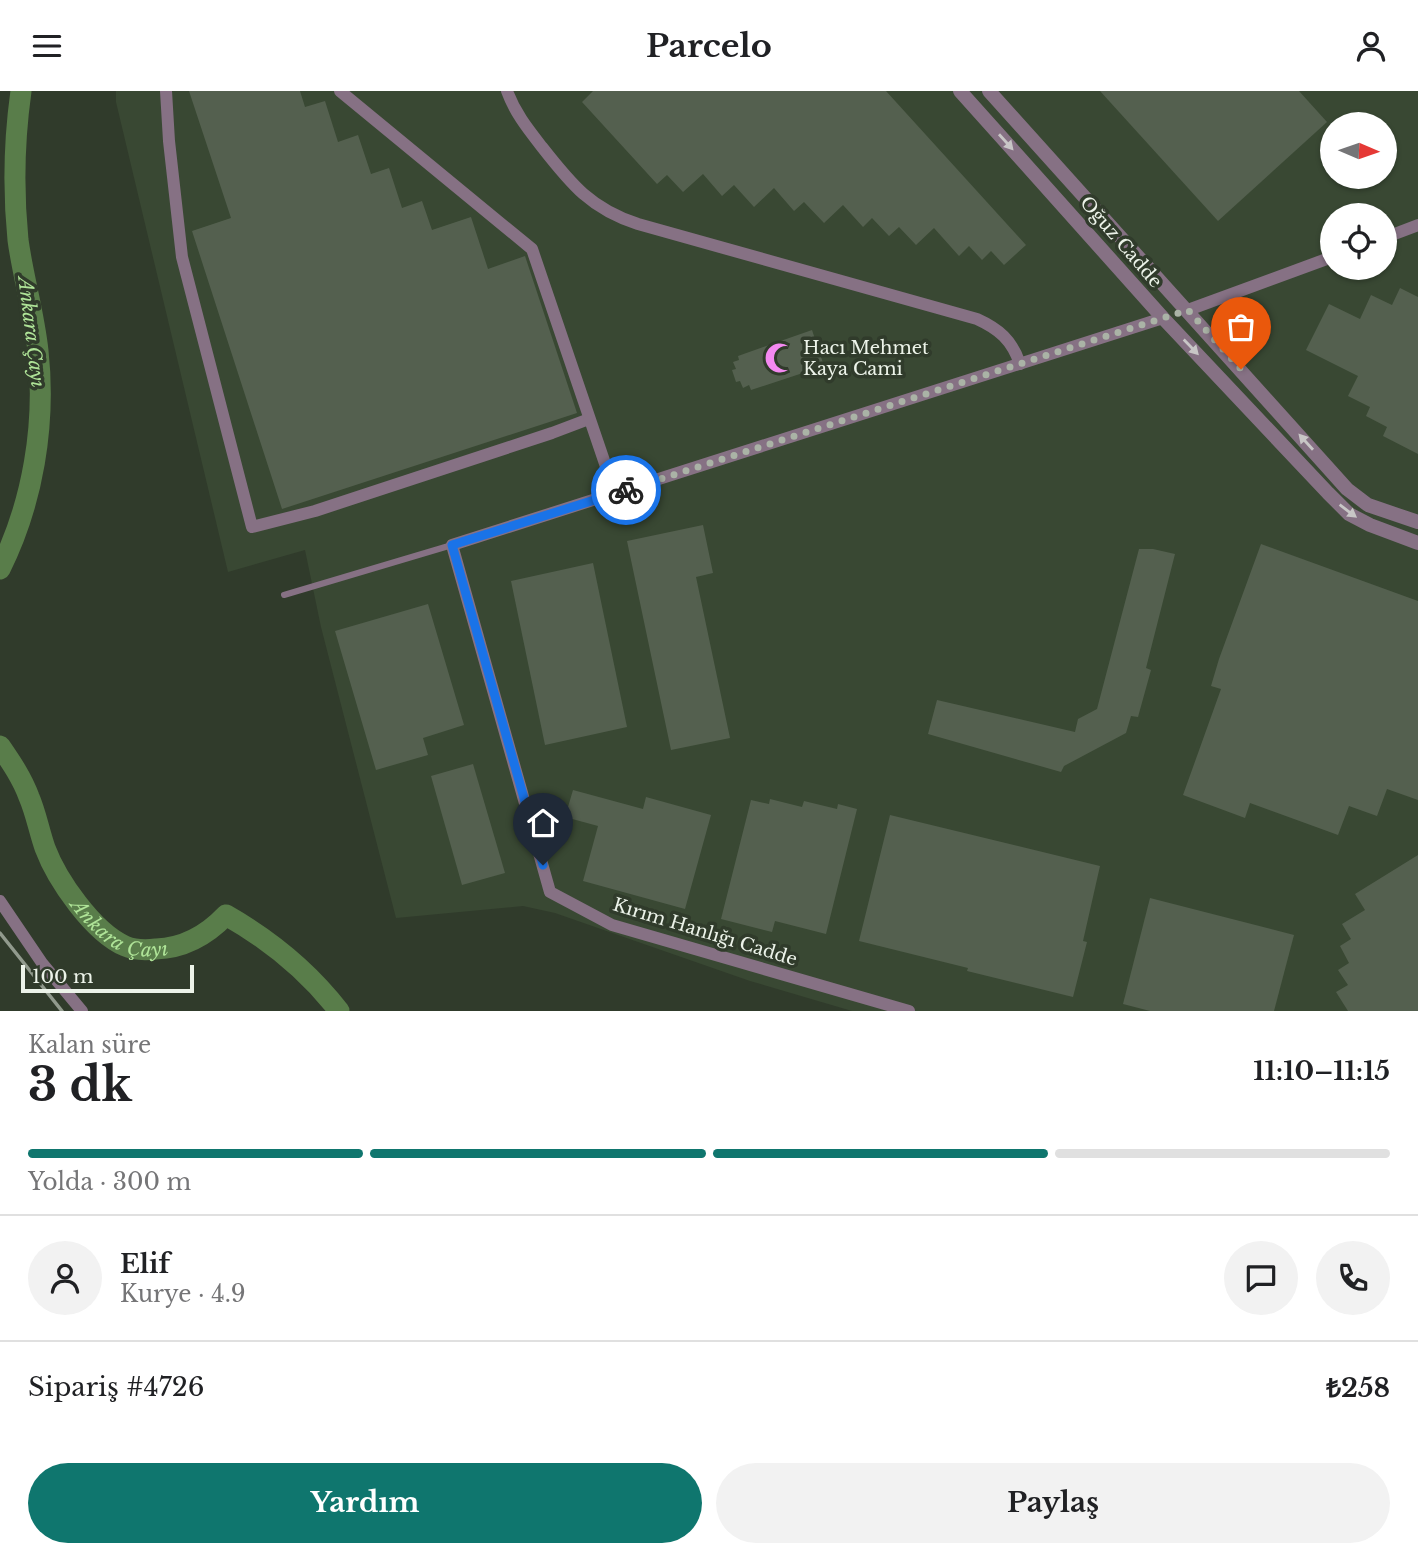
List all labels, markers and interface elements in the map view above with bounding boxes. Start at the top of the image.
text: Parcelo [646,26,772,66]
icon: menu [28,27,66,65]
icon: person [1352,27,1390,65]
north arrow [1320,112,1396,189]
map controls [1320,112,1397,280]
one-way arrow [998,133,1013,150]
street label: Oğuz Cadde [1075,192,1167,292]
button: locate [1320,203,1397,280]
water label: Ankara Çayı [13,273,50,389]
pin [1211,297,1271,369]
icon: bag [1222,308,1260,346]
place label: Hacı Mehmet Kaya Cami [803,337,929,380]
one-way arrow [1182,339,1199,356]
mosque icon: Hacı Mehmet Kaya Cami [763,341,797,375]
one-way arrow [1298,433,1314,451]
courier [591,455,661,525]
icon: bike [607,471,645,509]
one-way arrow [1339,504,1358,518]
pin [513,793,573,865]
icon: home [524,804,562,842]
water label: Ankara Çayı [64,892,169,962]
street label: Kırım Hanlığı Cadde [610,893,800,971]
scale bar [21,962,194,994]
text: 100 m [32,965,93,988]
text: Kalan süre [28,1031,151,1059]
text: 11:10–11:15 [1253,1055,1390,1087]
text: 3 dk [28,1056,132,1113]
text: Yolda · 300 m [28,1168,191,1196]
button: person [28,1241,102,1315]
button: chat [1224,1241,1298,1315]
button: phone [1316,1241,1390,1315]
text: Elif [120,1248,170,1280]
text: Kurye · 4.9 [120,1280,246,1308]
text: Sipariş #4726 [28,1371,205,1403]
text: ₺258 [1326,1372,1390,1404]
button: Yardım [28,1463,702,1543]
button: Paylaş [716,1463,1390,1543]

